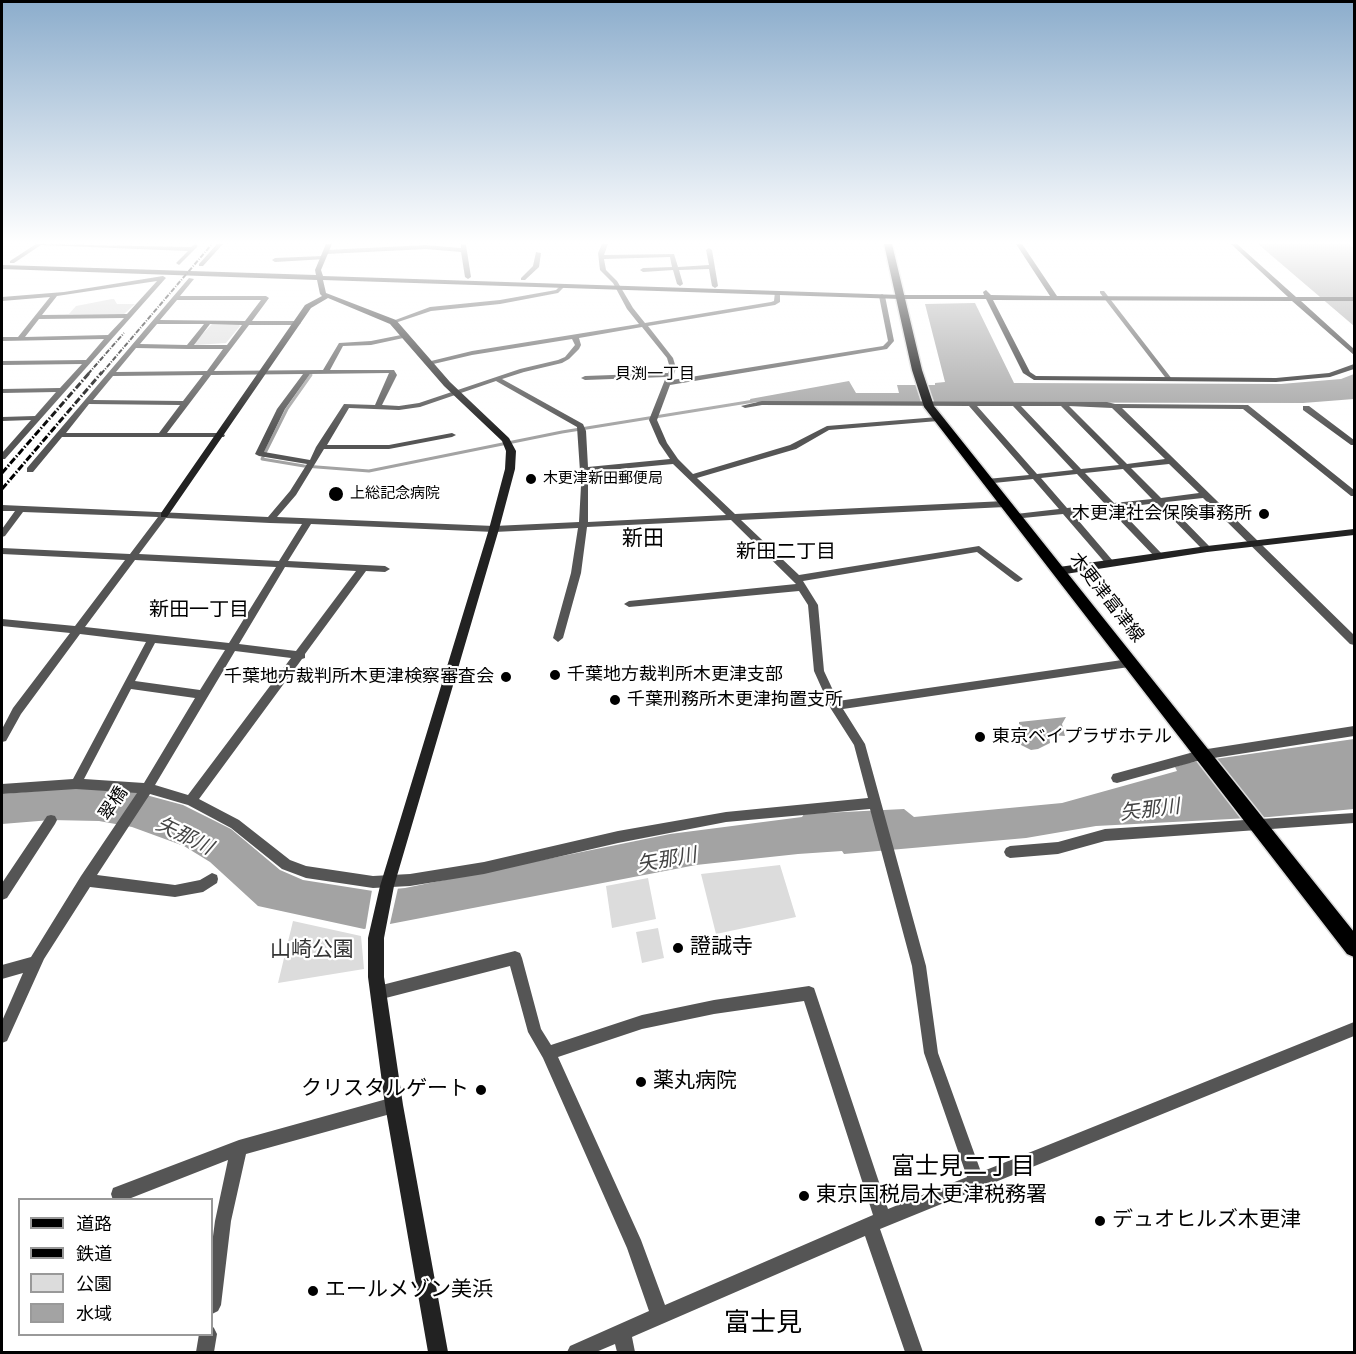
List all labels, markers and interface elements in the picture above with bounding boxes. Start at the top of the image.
district label: 貝渕一丁目 [615,365,695,385]
place label: 木更津新田郵便局 [543,470,663,488]
marker: 木更津新田郵便局 [524,472,538,486]
marker: 上総記念病院 [327,485,345,503]
place label: 上総記念病院 [350,485,440,503]
place label: 木更津社会保険事務所 [1072,503,1252,525]
marker: 木更津社会保険事務所 [1257,507,1271,521]
district label: 新田 [622,527,664,553]
district label: 新田二丁目 [736,541,836,565]
street label: 木更津富津線 [1064,549,1148,647]
district label: 新田一丁目 [149,599,249,623]
place label: 千葉地方裁判所木更津支部 [567,664,783,686]
place label: 千葉地方裁判所木更津検察審査会 [224,666,494,688]
marker: 千葉地方裁判所木更津支部 [548,668,562,682]
marker: 千葉地方裁判所木更津検察審査会 [499,670,513,684]
place label: 千葉刑務所木更津拘置支所 [627,689,843,711]
marker: 千葉刑務所木更津拘置支所 [608,693,622,707]
place label: 東京ベイプラザホテル [992,726,1172,748]
marker: 東京ベイプラザホテル [973,730,987,744]
street label: 翠橋 [95,783,133,825]
water label: 矢那川 [1119,795,1181,827]
water label: 矢那川 [152,813,216,861]
water label: 矢那川 [635,844,699,878]
place label: 證誠寺 [690,935,753,961]
park label: 山崎公園 [270,938,354,964]
marker: 證誠寺 [671,941,685,955]
place label: 薬丸病院 [653,1069,737,1095]
marker: 薬丸病院 [634,1075,648,1089]
place label: クリスタルゲート [301,1077,469,1103]
marker: クリスタルゲート [474,1083,488,1097]
district label: 富士見二丁目 [891,1154,1035,1182]
place label: 東京国税局木更津税務署 [816,1183,1047,1209]
marker: 東京国税局木更津税務署 [797,1189,811,1203]
legend [18,1198,213,1336]
place label: デュオヒルズ木更津 [1112,1208,1301,1234]
text: 道路 [76,1211,112,1236]
marker: デュオヒルズ木更津 [1093,1214,1107,1228]
text: 鉄道 [76,1241,112,1266]
text: 公園 [76,1271,112,1296]
place label: エールメゾン美浜 [325,1278,493,1304]
marker: エールメゾン美浜 [306,1284,320,1298]
text: 水域 [76,1301,112,1326]
district label: 富士見 [724,1308,802,1340]

